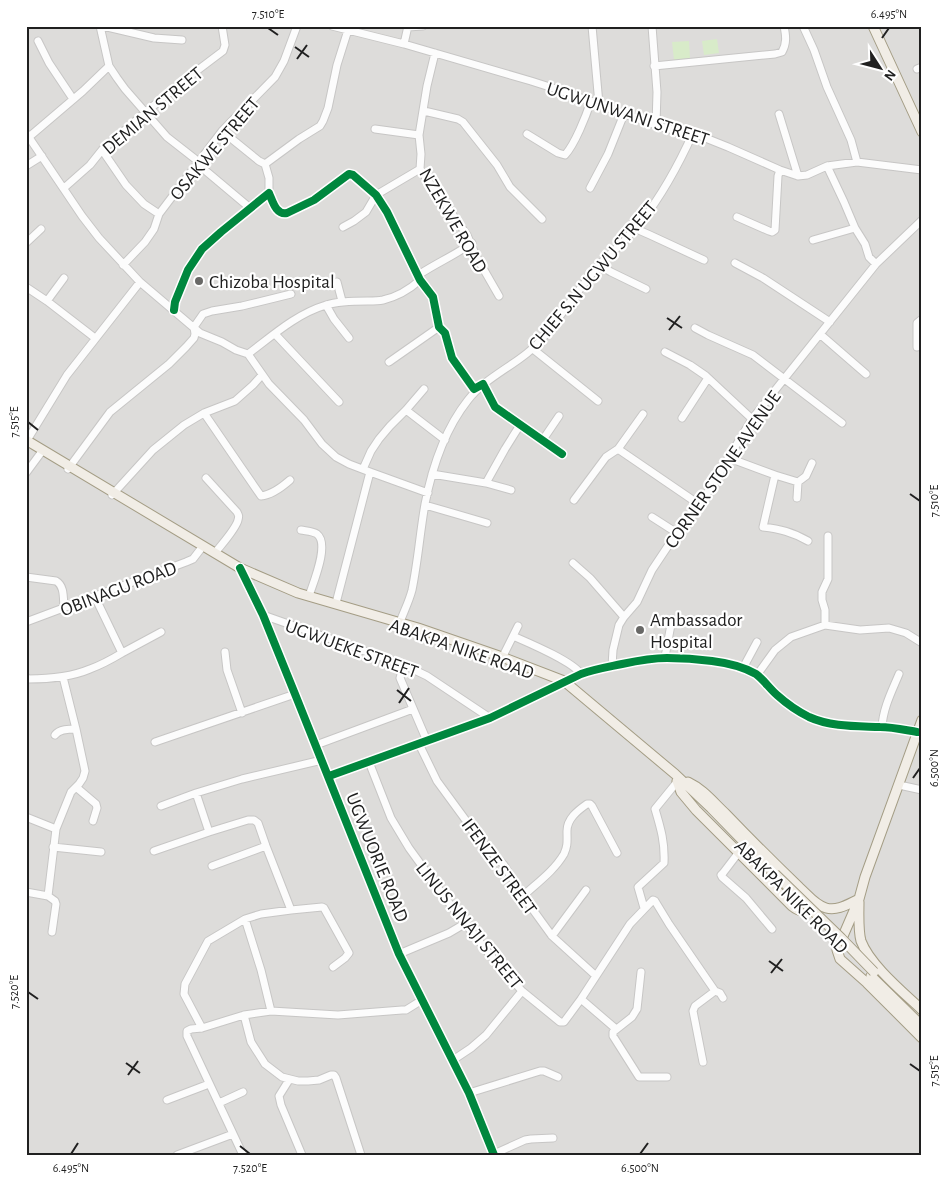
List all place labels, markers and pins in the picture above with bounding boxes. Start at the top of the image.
place label: Chizoba Hospital [209,273,335,292]
marker: Chizoba Hospital [193,275,205,287]
place label: Ambassador Hospital [650,611,742,652]
marker: Ambassador Hospital [634,624,646,636]

